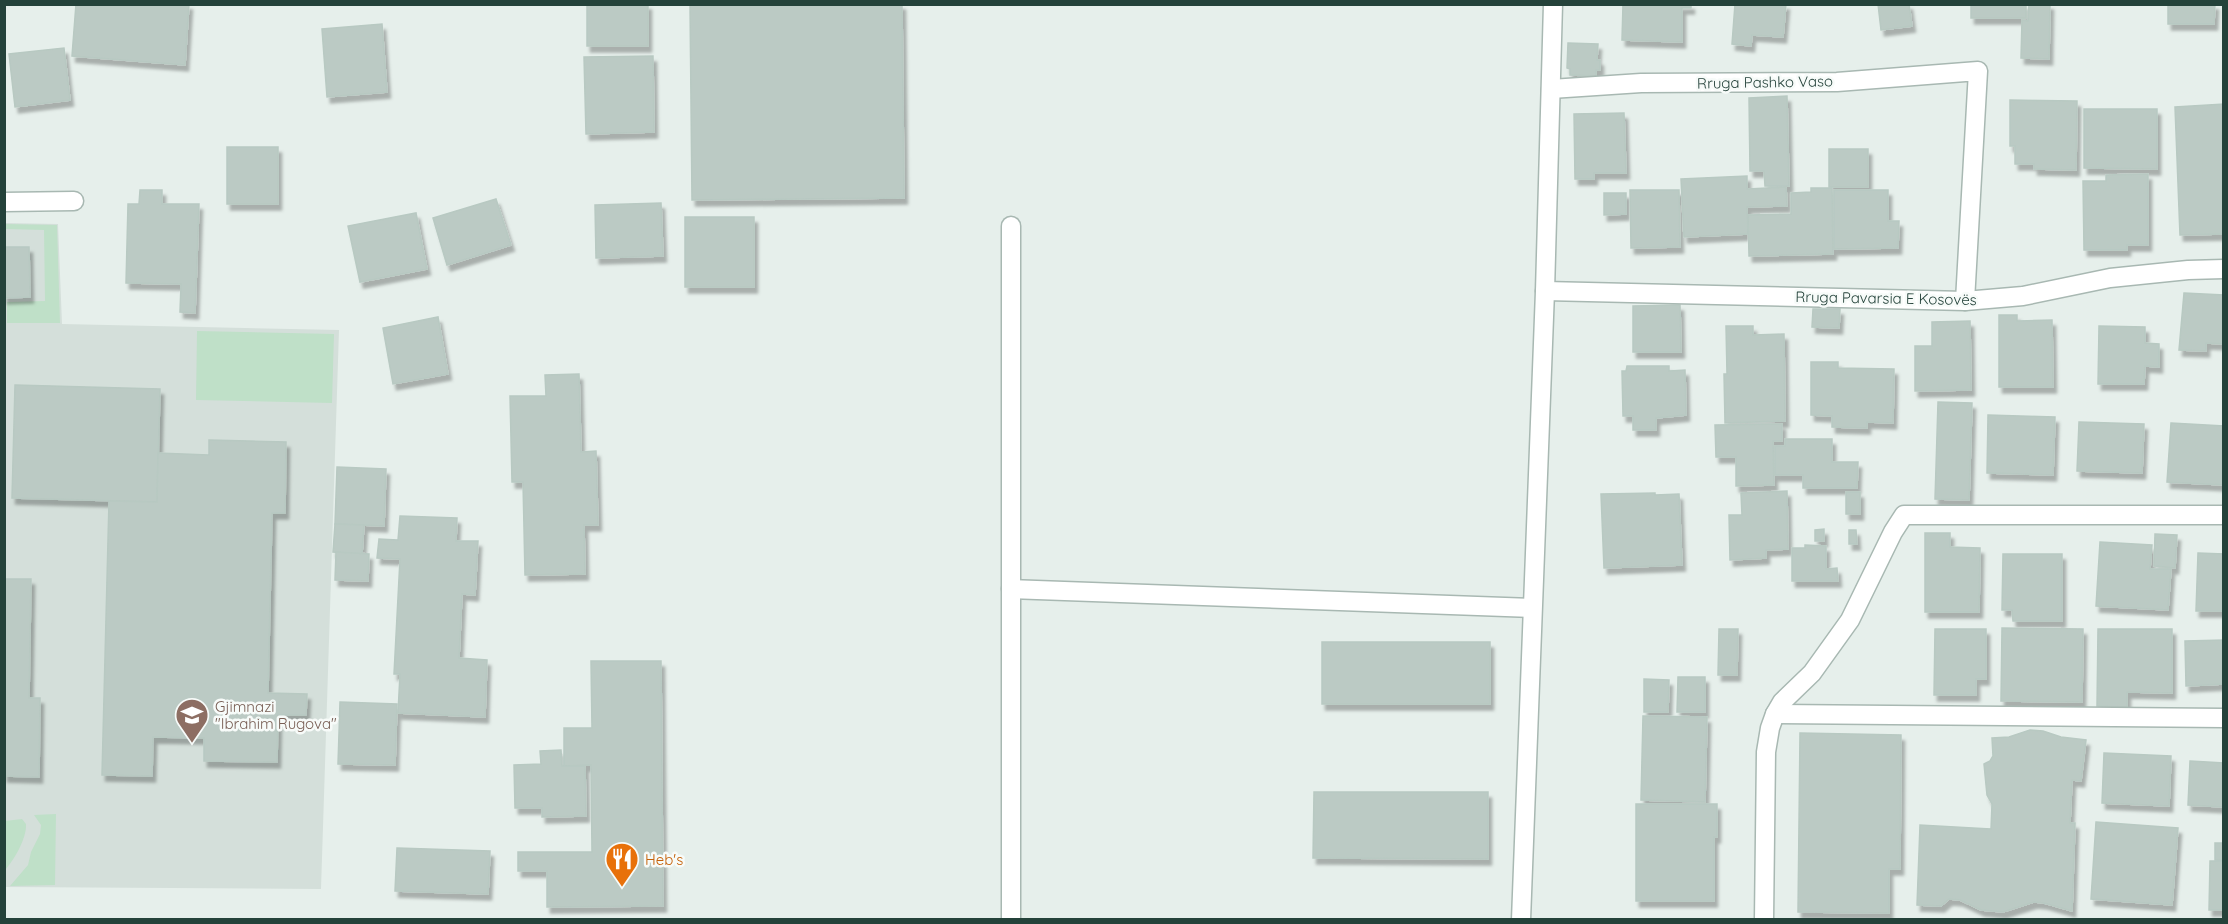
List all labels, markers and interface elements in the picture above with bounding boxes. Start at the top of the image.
street label: Rruga Pashko Vaso [1697,71,1833,93]
street label: Rruga Pavarsia E Kosovës [1795,287,1977,309]
school or university icon: Gjimnazi "Ibrahim Rugova" [174,697,210,744]
place label: Gjimnazi "Ibrahim Rugova" [215,697,337,733]
restaurant icon: Heb's [604,841,640,888]
place label: Heb's [645,850,683,869]

